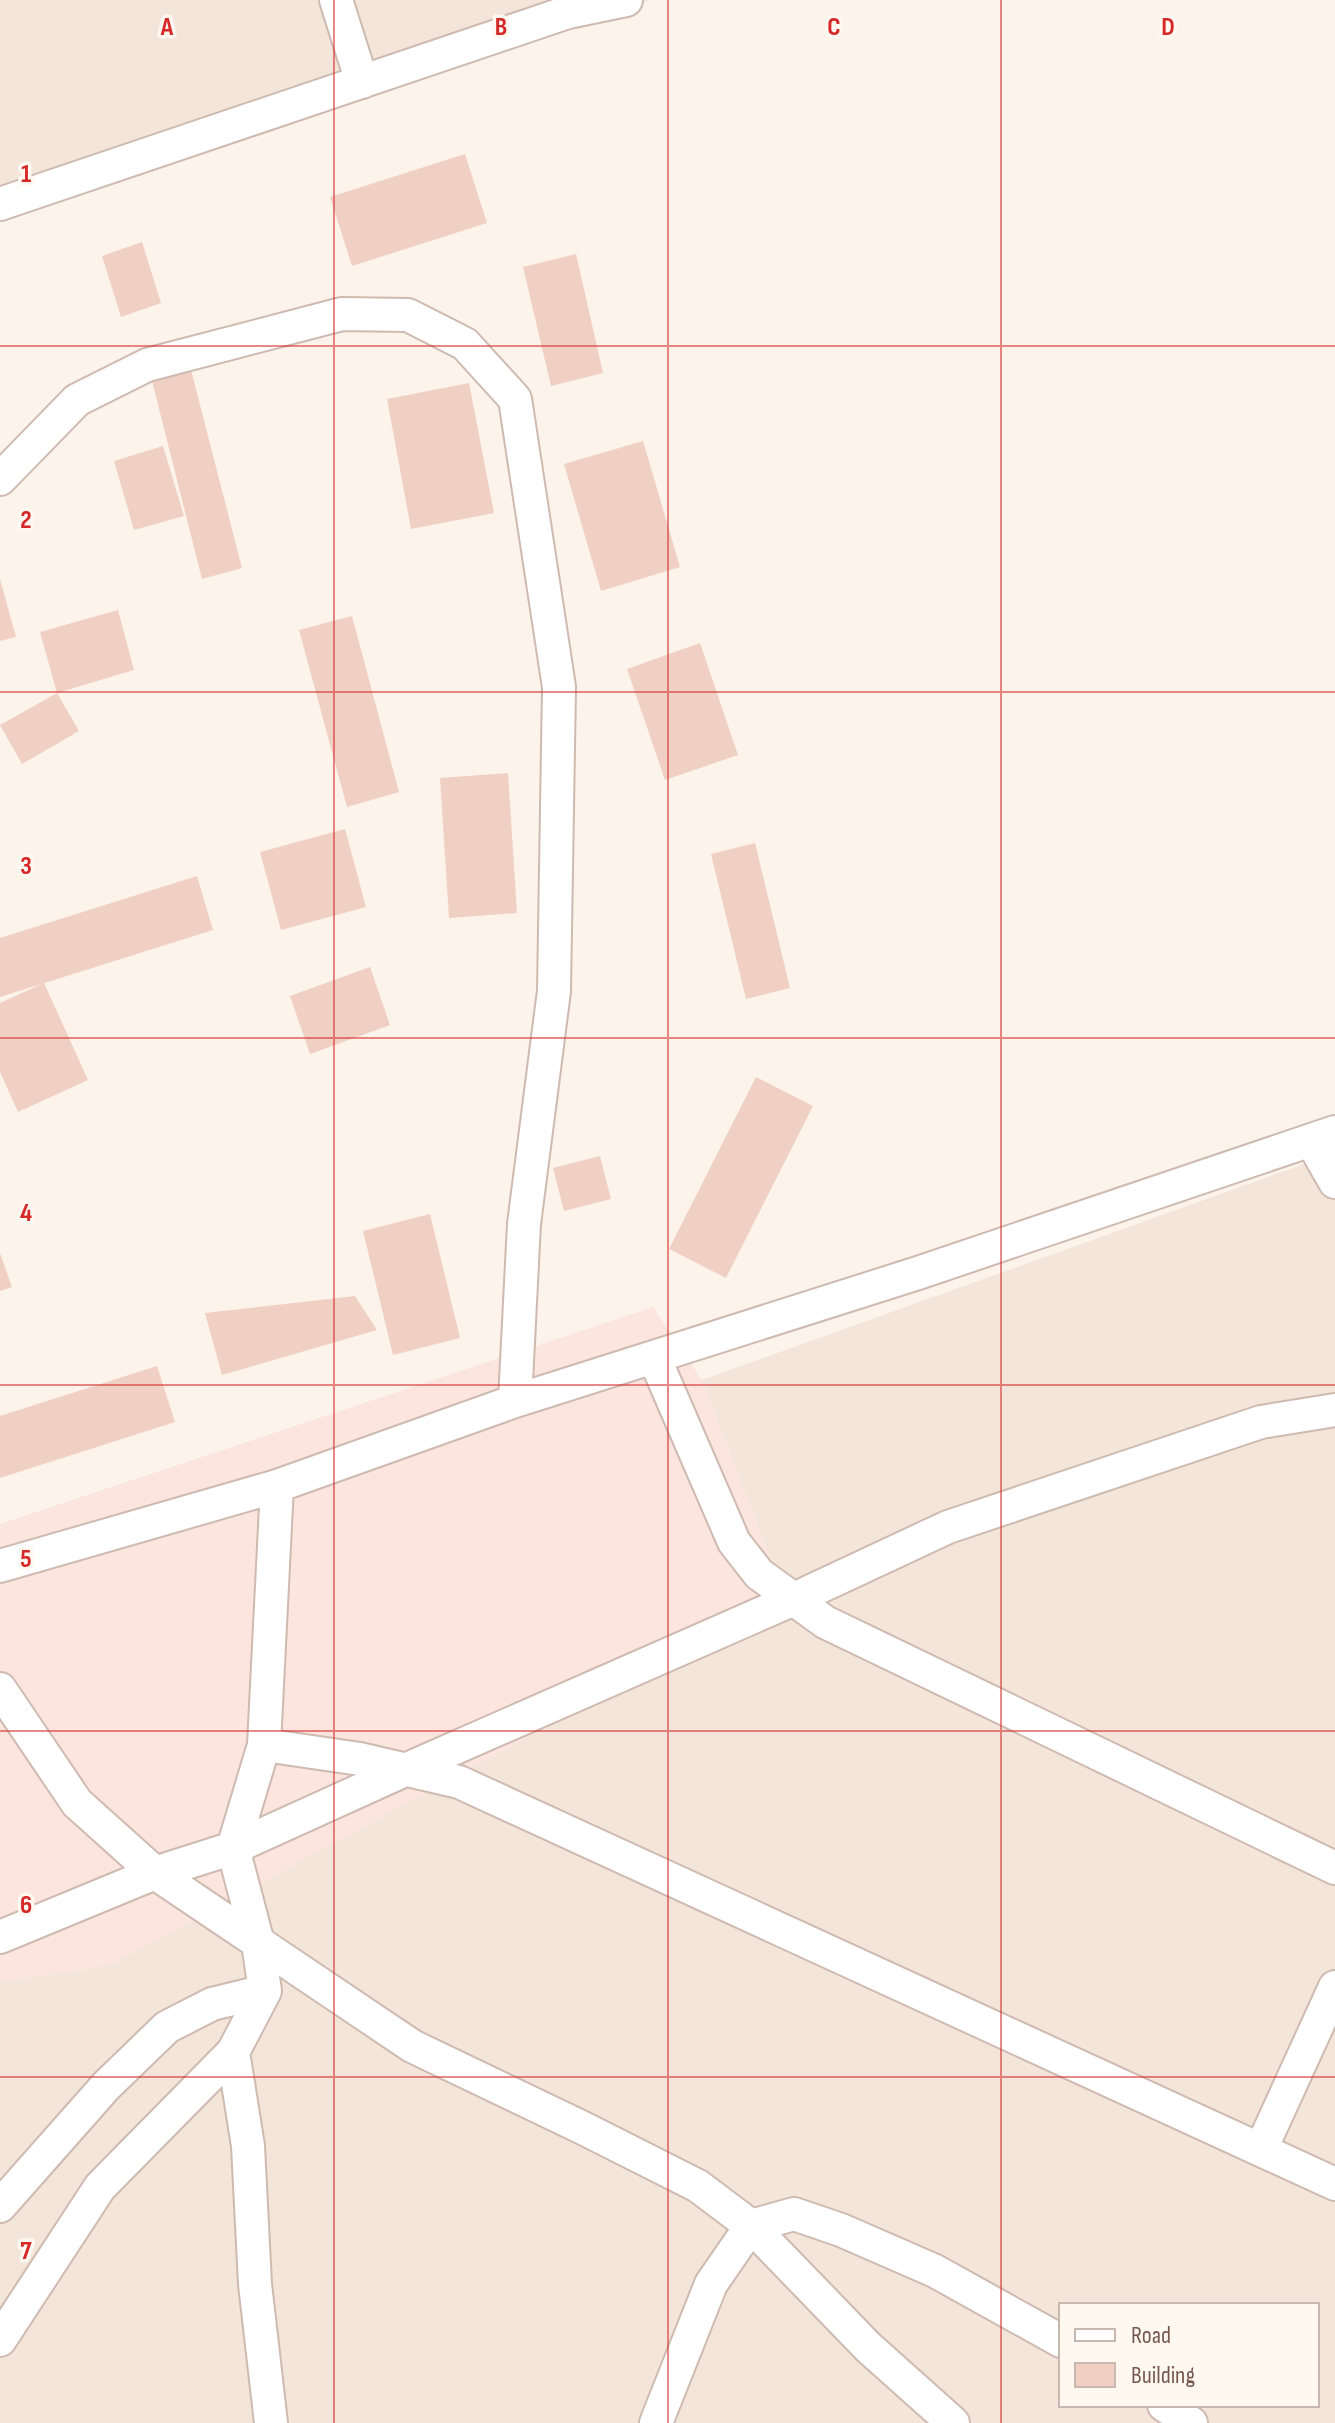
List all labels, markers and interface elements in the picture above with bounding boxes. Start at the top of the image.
text: A [160,12,174,43]
text: B [495,12,507,43]
text: C [827,12,841,43]
text: D [1161,12,1175,43]
text: 1 [21,159,31,190]
text: 2 [20,505,32,536]
text: 3 [20,851,32,882]
text: 4 [20,1198,32,1229]
text: 5 [20,1544,32,1575]
text: 6 [20,1890,32,1921]
text: 7 [20,2236,32,2267]
legend [1059,2303,1319,2407]
text: Road [1131,2321,1171,2350]
text: Building [1131,2361,1195,2390]

